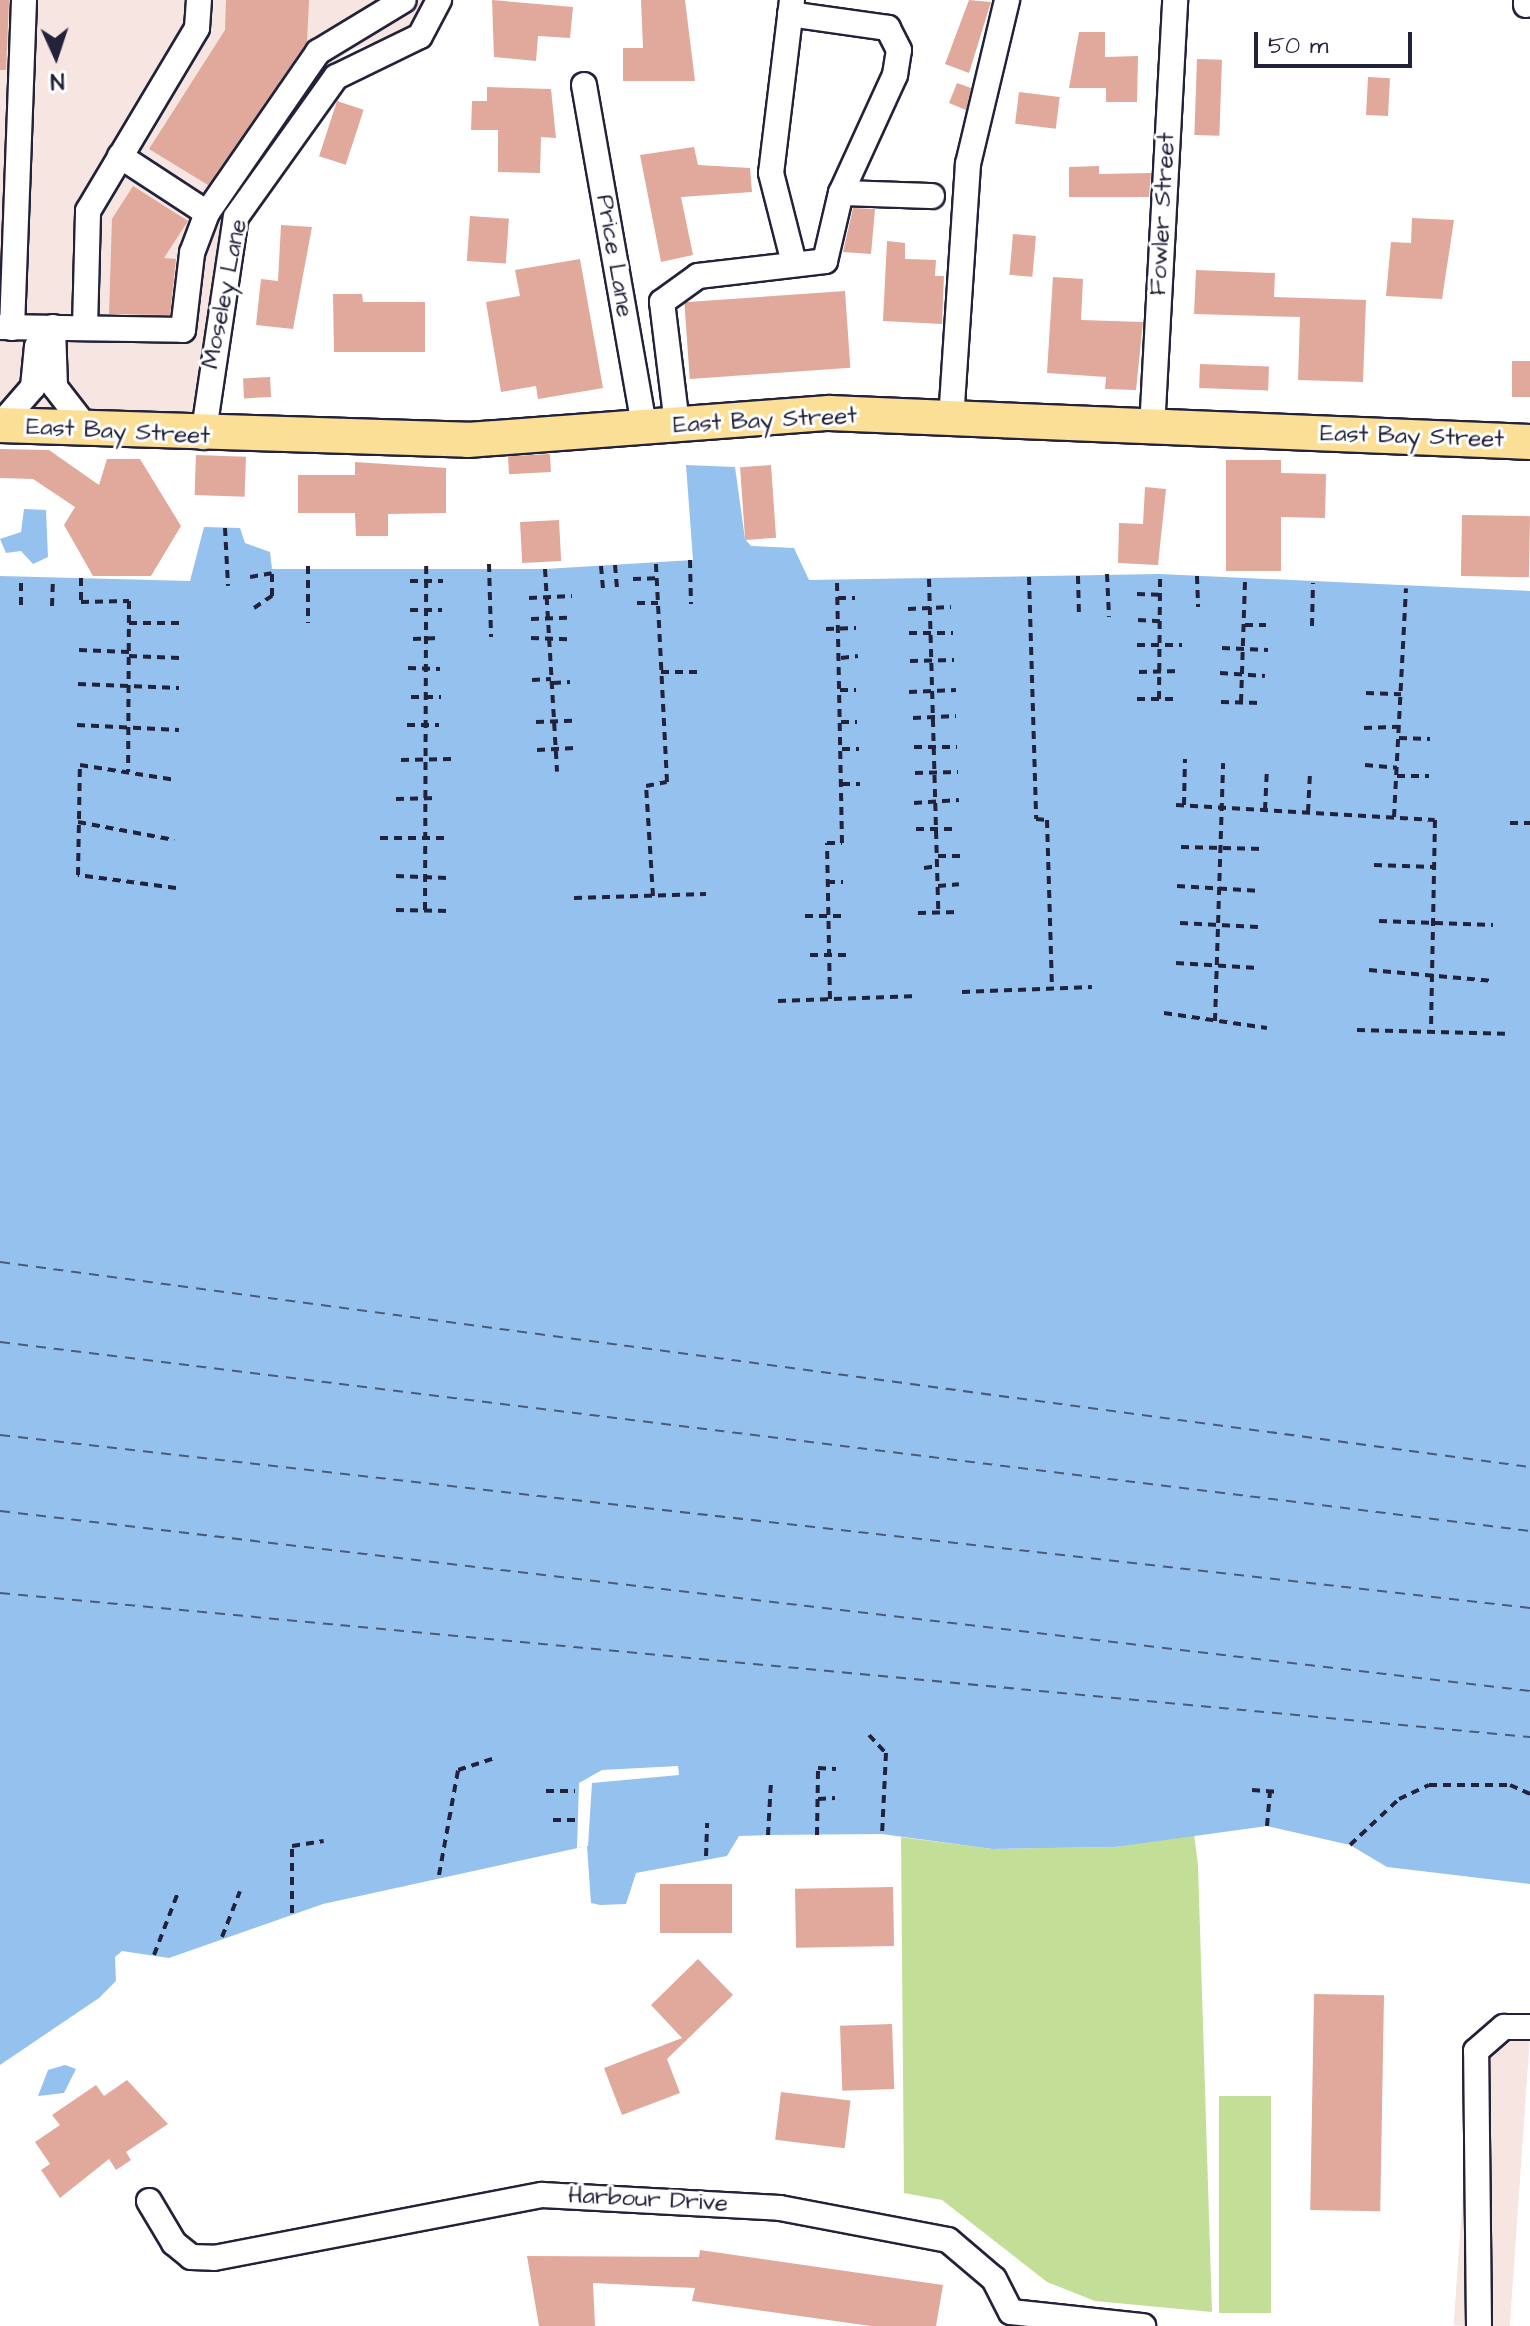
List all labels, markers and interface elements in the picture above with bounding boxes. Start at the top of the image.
north arrow [16,16,96,96]
scale bar [1258,16,1416,66]
text: 50 m [1268,29,1328,63]
text: N [50,65,65,96]
street label: Fowler Street [1144,132,1182,296]
street label: Price Lane [589,193,639,319]
street label: Moseley Lane [196,217,254,371]
street label: East Bay Street [672,402,858,440]
street label: East Bay Street [25,413,211,451]
street label: East Bay Street [1320,419,1504,455]
street label: Harbour Drive [567,2181,729,2219]

